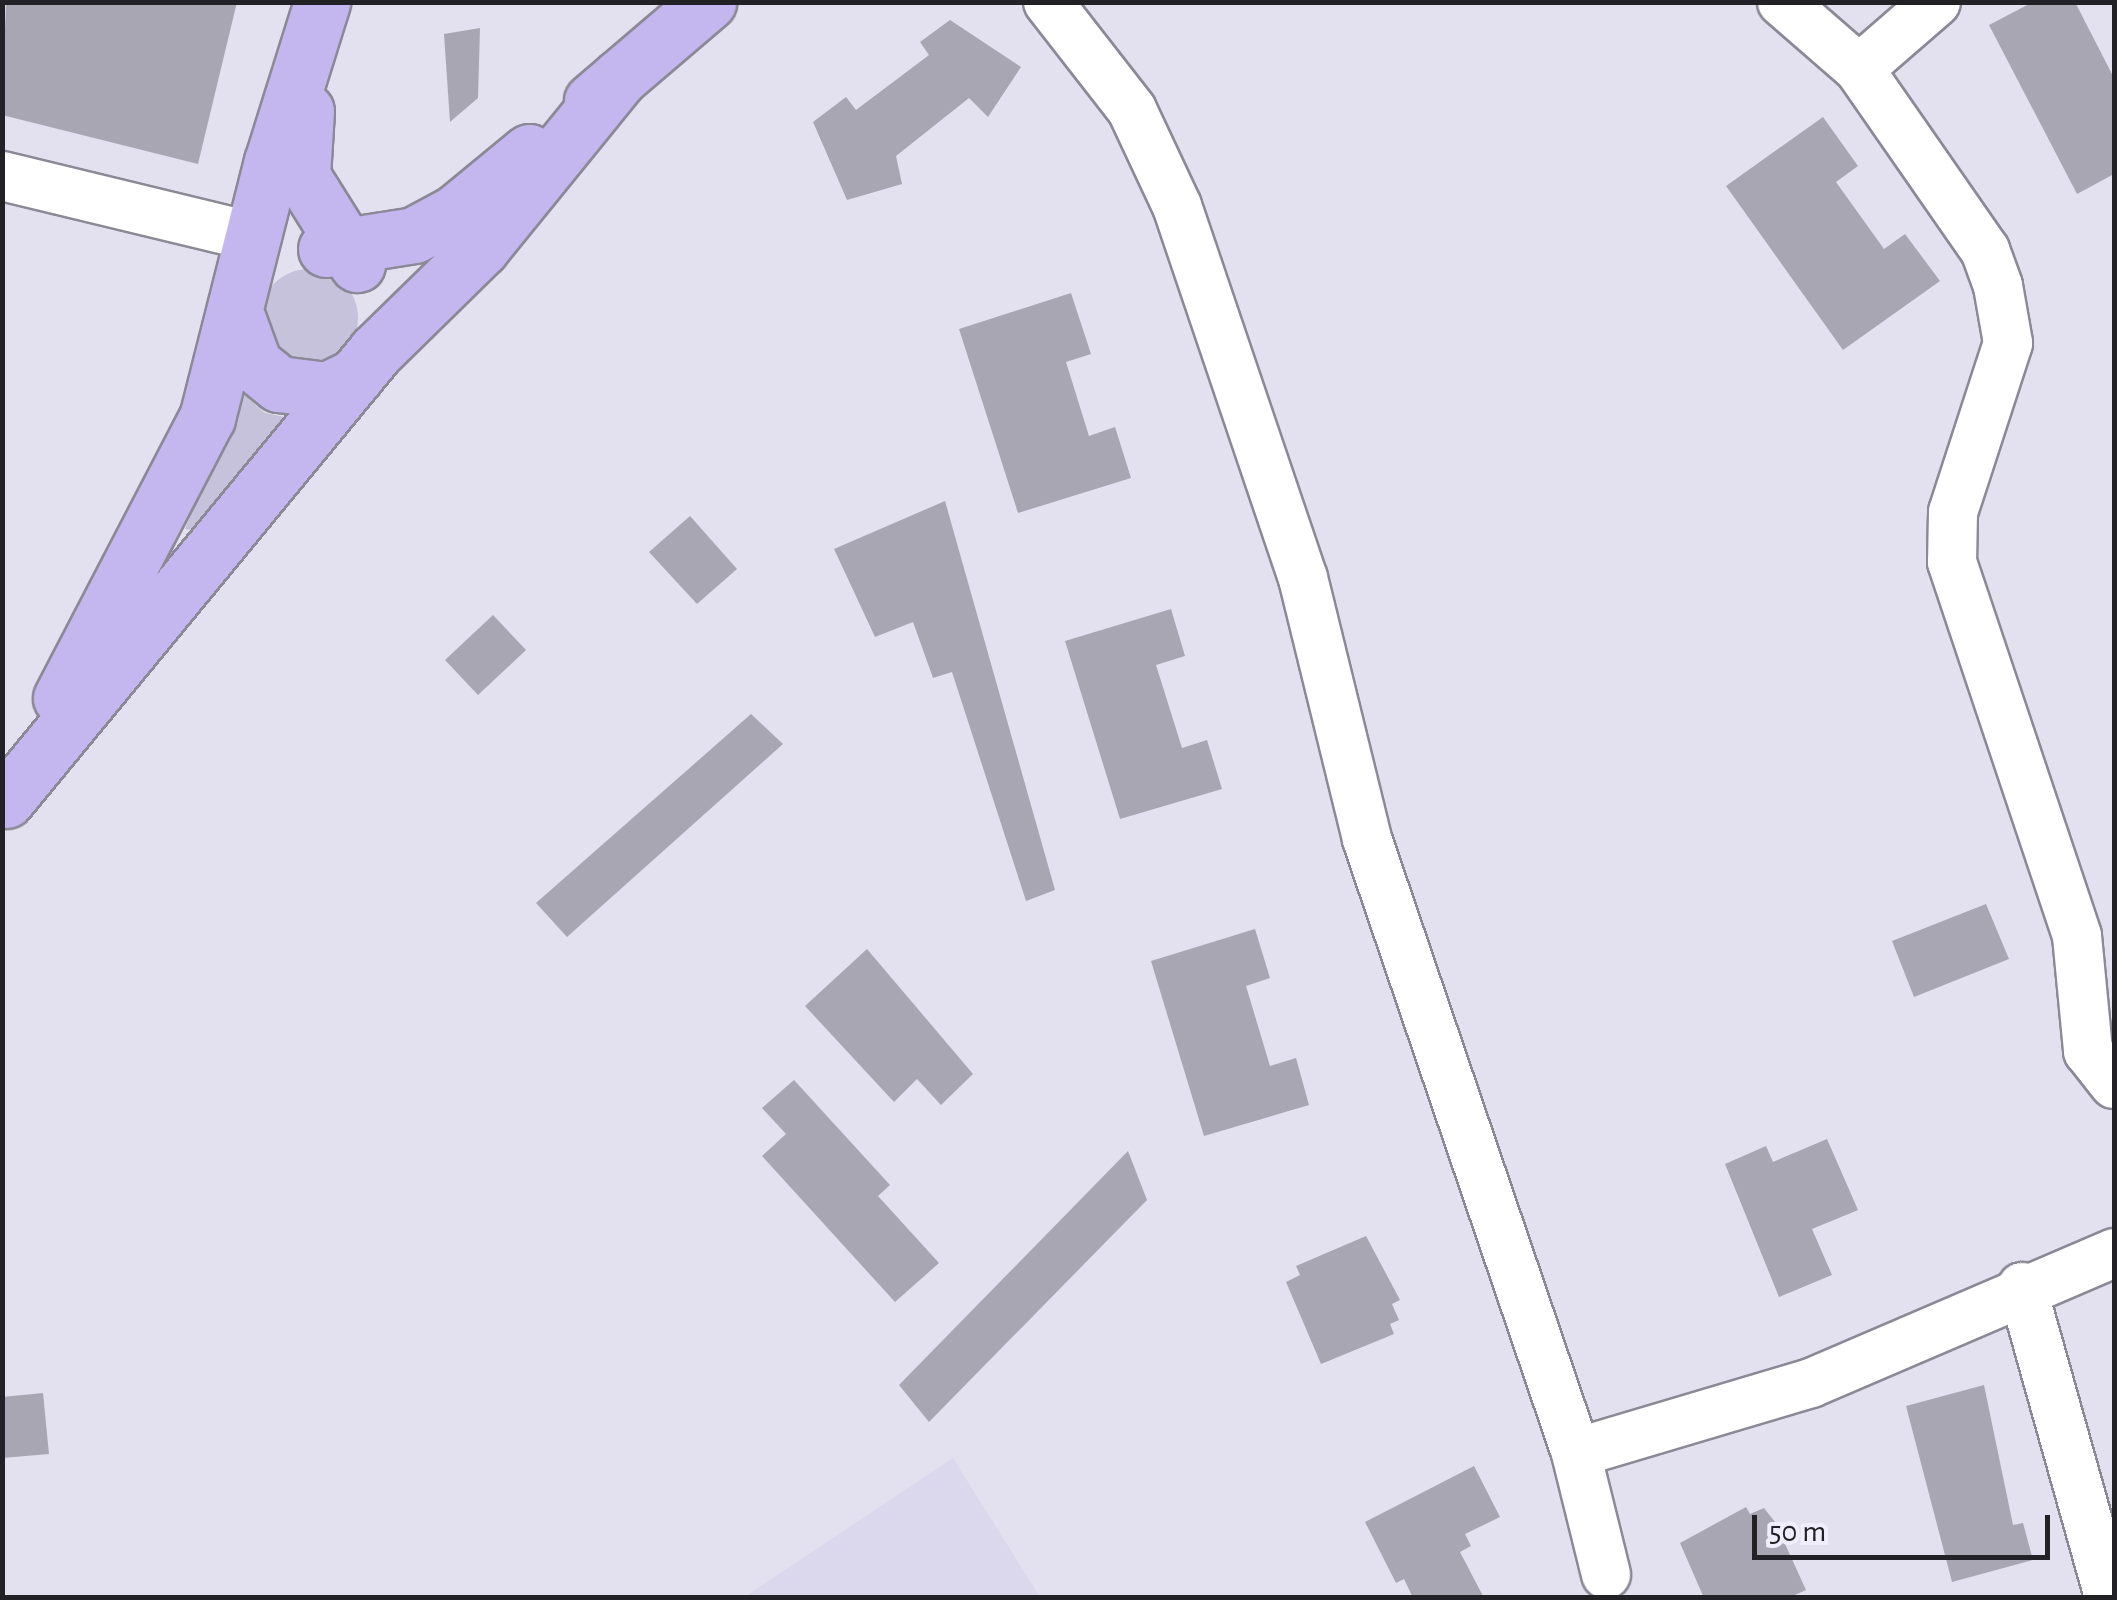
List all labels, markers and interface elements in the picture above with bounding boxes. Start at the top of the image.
scale bar [1757,1495,2054,1557]
text: 50 m [1769,1517,1826,1547]

